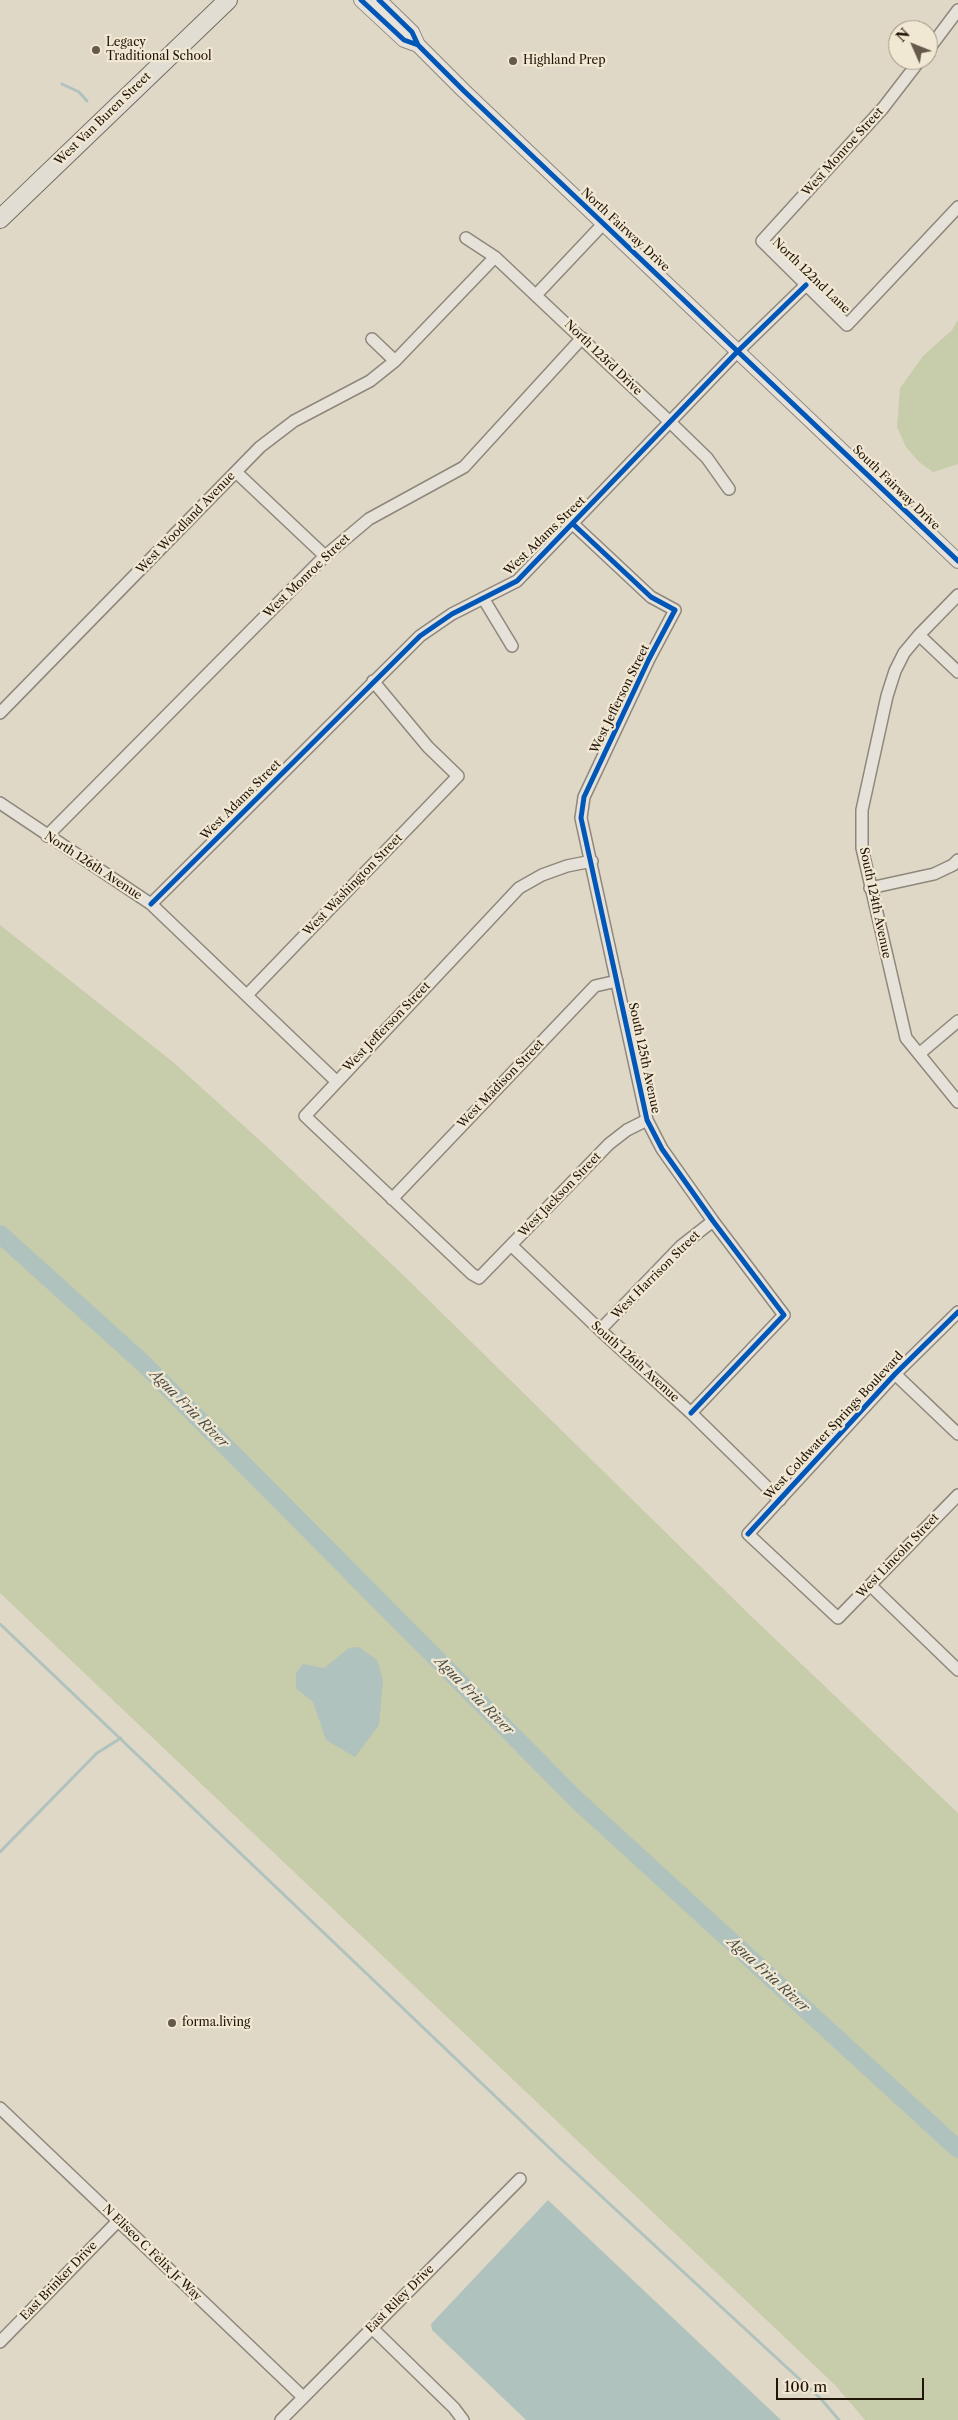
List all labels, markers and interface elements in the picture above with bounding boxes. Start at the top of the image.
north arrow [888,20,938,70]
text: N [892,25,914,46]
place label: Legacy Traditional School [106,36,212,64]
marker: Legacy Traditional School [90,44,102,56]
place label: Highland Prep [523,54,606,68]
marker: Highland Prep [507,55,519,67]
street label: West Van Buren Street [52,69,154,169]
street label: West Monroe Street [799,105,887,199]
street label: North Fairway Drive [578,185,672,275]
street label: North 122nd Lane [769,235,853,317]
street label: North 123rd Drive [561,317,645,399]
street label: South Fairway Drive [849,443,943,533]
street label: West Woodland Avenue [134,469,238,577]
street label: West Adams Street [501,494,589,578]
street label: West Monroe Street [261,531,353,621]
street label: West Jefferson Street [587,642,653,756]
street label: West Adams Street [198,757,284,843]
street label: North 126th Avenue [41,829,145,903]
street label: West Washington Street [300,831,406,939]
street label: South 124th Avenue [856,846,894,960]
street label: West Jefferson Street [340,979,434,1075]
street label: South 125th Avenue [625,1001,663,1115]
street label: West Madison Street [455,1037,547,1131]
street label: West Jackson Street [516,1150,604,1240]
street label: West Harrison Street [609,1228,703,1322]
street label: South 126th Avenue [588,1319,682,1405]
street label: West Coldwater Springs Boulevard [761,1349,907,1503]
water label: Agua Fria River [146,1366,232,1452]
street label: West Lincoln Street [854,1511,942,1601]
water label: Agua Fria River [431,1653,517,1739]
water label: Agua Fria River [724,1934,812,2016]
place label: forma.living [182,2016,250,2030]
marker: forma.living [166,2017,178,2029]
street label: N Eliseo C Felix Jr Way [99,2202,205,2304]
street label: East Brinker Drive [18,2238,100,2324]
street label: East Riley Drive [363,2262,437,2336]
scale bar [778,2368,926,2400]
text: 100 m [784,2377,827,2396]

